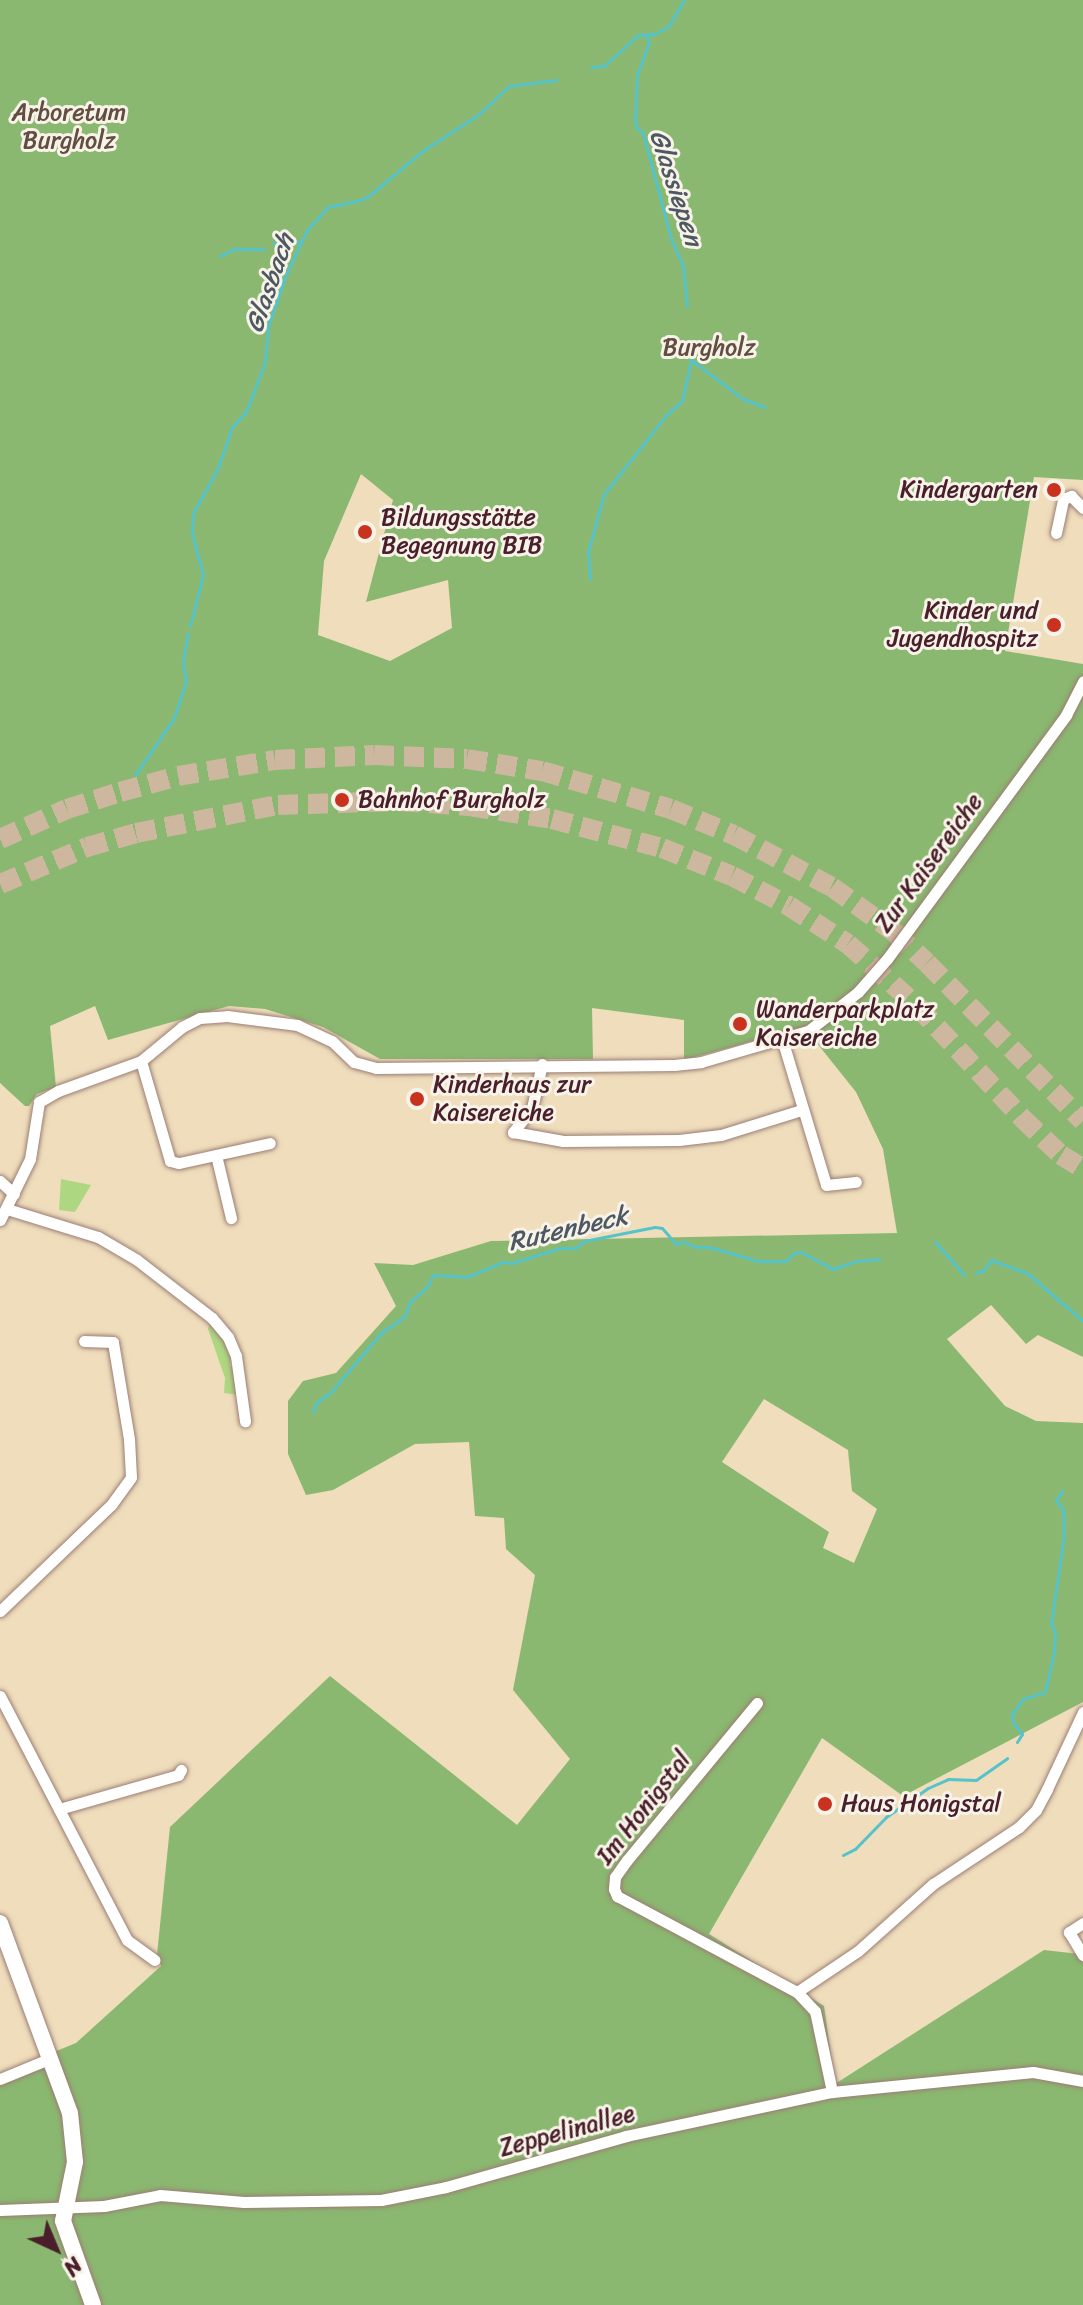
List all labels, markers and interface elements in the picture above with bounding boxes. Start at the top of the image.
park label: Arboretum Burgholz [12,99,126,155]
water label: Glassiepen [643,126,709,250]
water label: Glasbach [239,230,301,336]
park label: Burgholz [663,334,755,362]
place label: Kindergarten [900,476,1038,504]
marker: Kindergarten [1045,481,1063,499]
place label: Bildungsstätte Begegnung BIB [381,504,542,560]
marker: Bildungsstätte Begegnung BIB [356,523,374,541]
place label: Kinder und Jugendhospitz [887,597,1038,653]
marker: Kinder und Jugendhospitz [1045,616,1063,634]
place label: Bahnhof Burgholz [358,786,545,814]
street label: Zur Kaisereiche [870,789,988,937]
marker: Bahnhof Burgholz [333,791,351,809]
place label: Wanderparkplatz Kaisereiche [756,996,934,1052]
marker: Wanderparkplatz Kaisereiche [731,1015,749,1033]
place label: Kinderhaus zur Kaisereiche [433,1071,591,1127]
marker: Kinderhaus zur Kaisereiche [408,1090,426,1108]
water label: Rutenbeck [505,1200,631,1258]
street label: Im Honigstal [591,1746,697,1870]
place label: Haus Honigstal [841,1790,1000,1818]
marker: Haus Honigstal [816,1795,834,1813]
street label: Zeppelinallee [496,2099,638,2163]
north arrow [16,2209,96,2289]
text: N [54,2247,92,2286]

